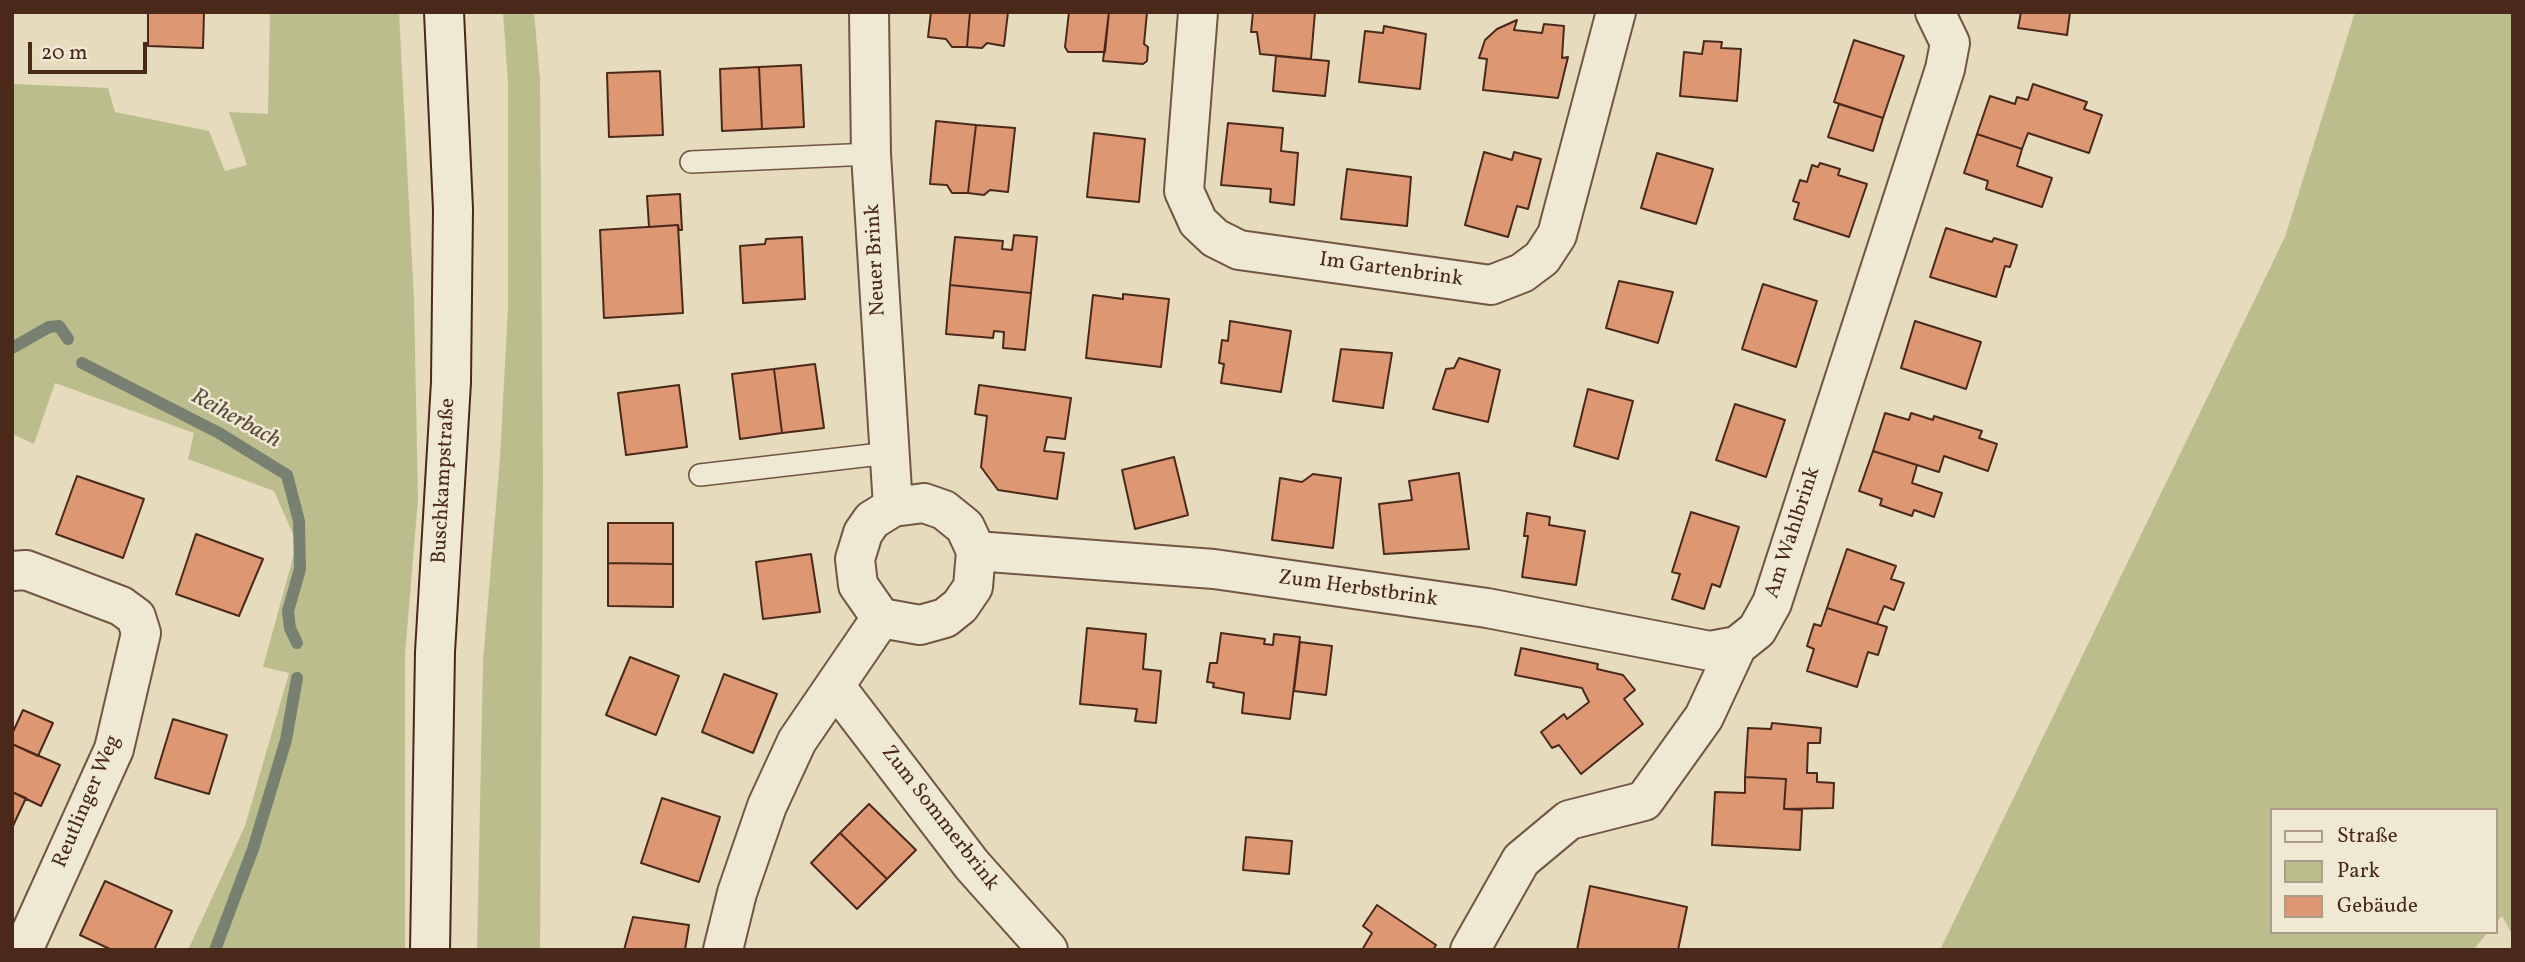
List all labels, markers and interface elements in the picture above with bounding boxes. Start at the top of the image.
scale bar [32,28,150,72]
text: 20 m [41,39,87,68]
street label: Neuer Brink [861,203,893,317]
street label: Im Gartenbrink [1317,248,1465,294]
water label: Reiherbach [185,384,285,456]
street label: Buschkampstraße [428,397,462,565]
street label: Am Wahlbrink [1761,464,1827,602]
street label: Zum Herbstbrink [1277,566,1439,614]
street label: Reutlinger Weg [49,732,127,872]
street label: Zum Sommerbrink [875,741,1003,897]
legend [2270,808,2497,934]
text: Straße [2337,822,2398,851]
text: Park [2337,857,2380,886]
text: Gebäude [2337,892,2418,921]

